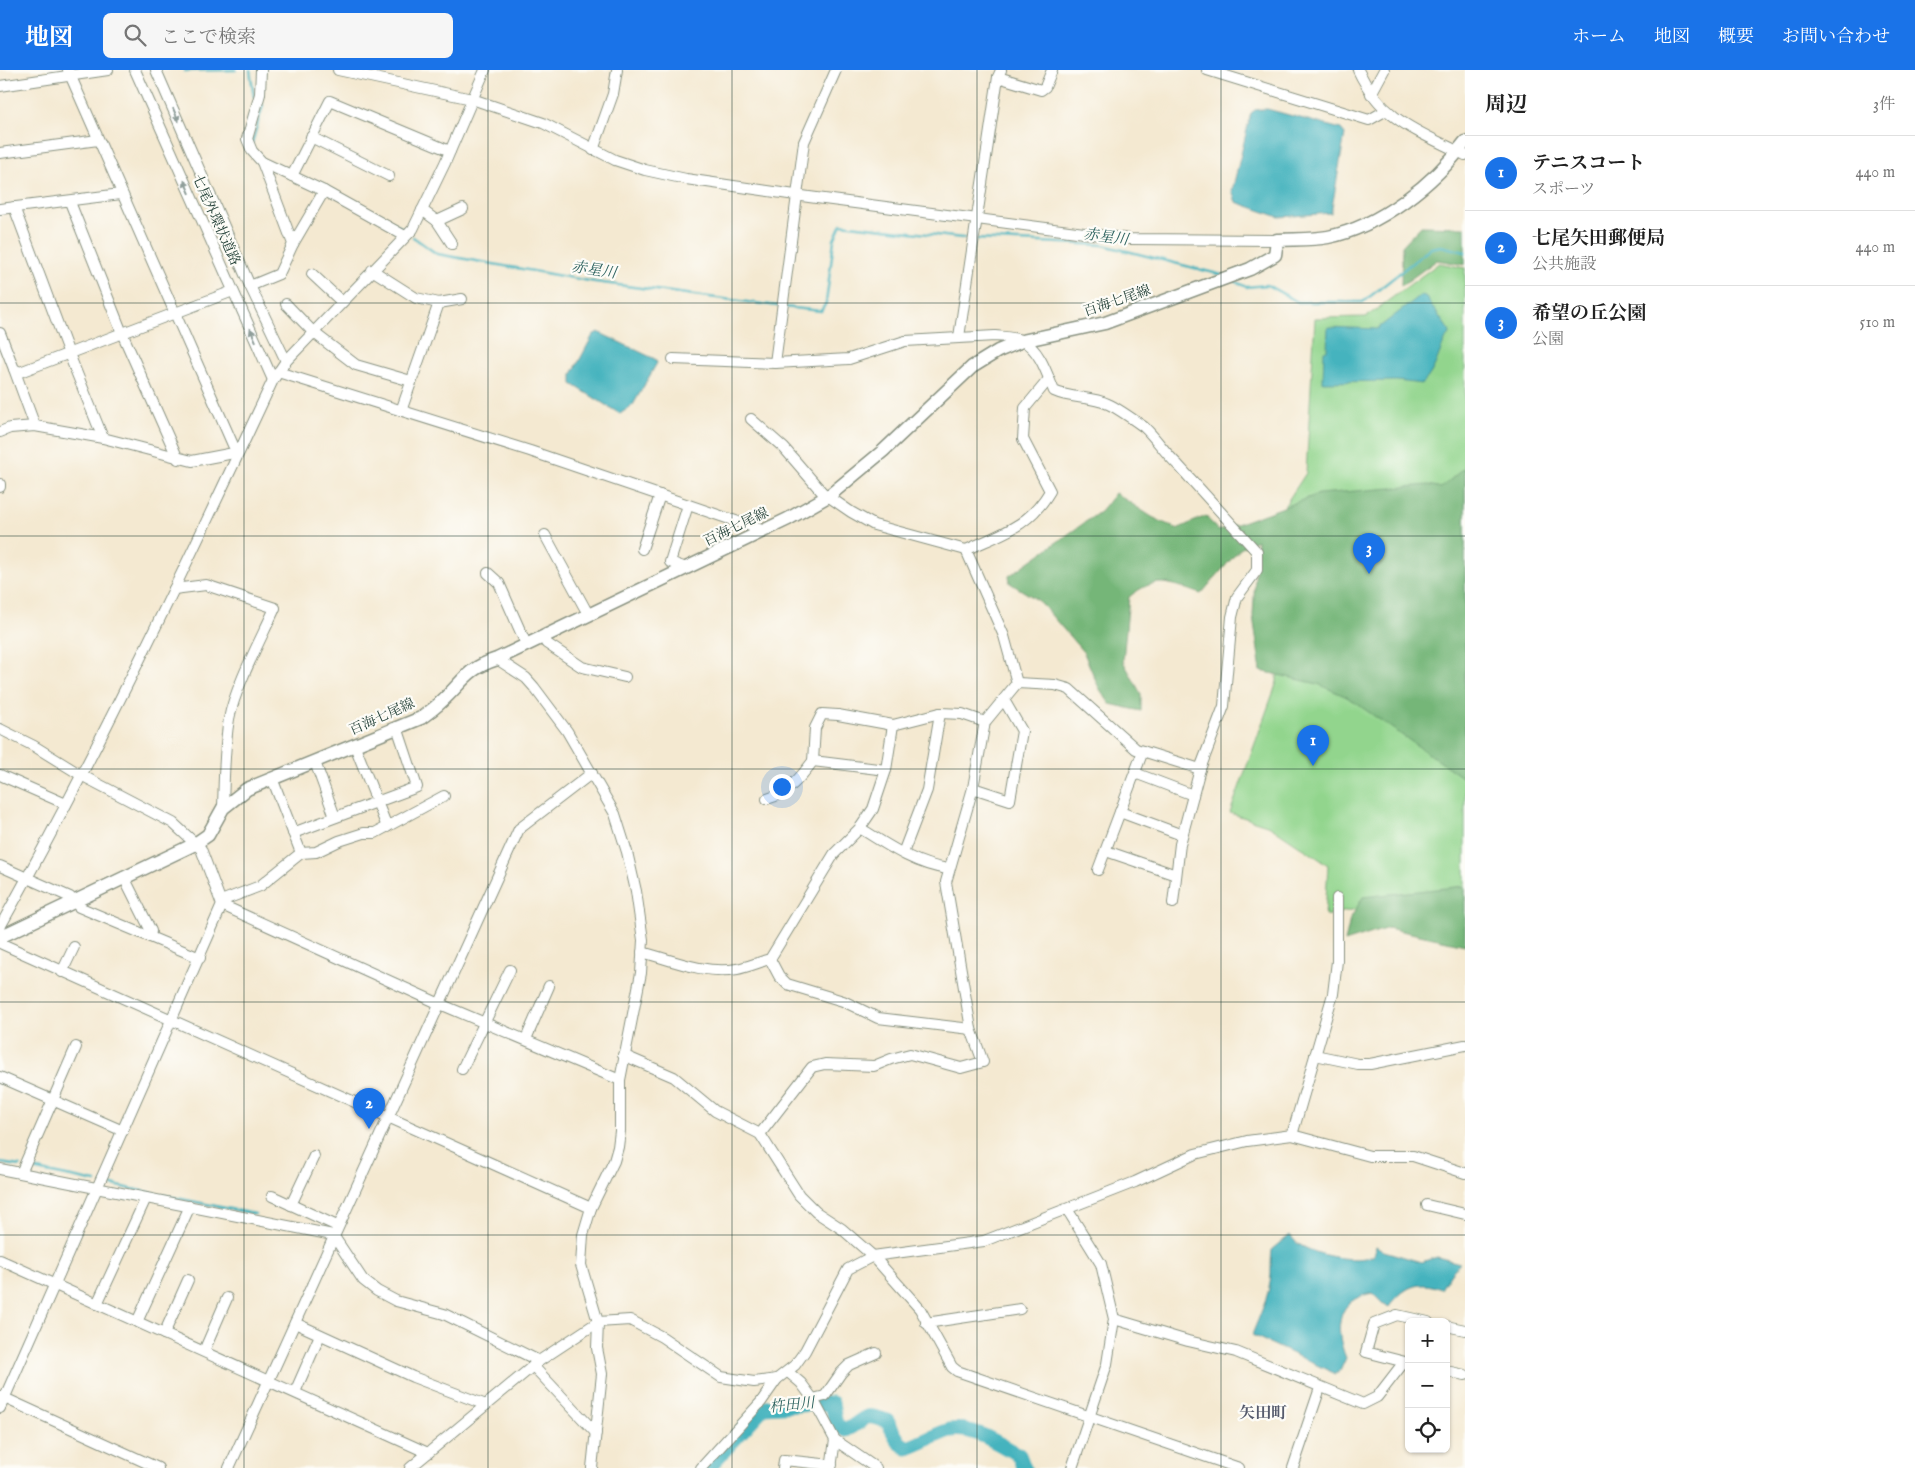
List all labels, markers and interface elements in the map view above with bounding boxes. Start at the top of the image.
search box [103,13,453,58]
icon: search [121,21,149,49]
text: 地図 [25,23,73,54]
text: ここで検索 [161,26,256,50]
text: ホーム [1572,26,1626,49]
text: 地図 [1654,26,1690,49]
text: 概要 [1718,26,1754,49]
text: お問い合わせ [1782,26,1890,49]
text: 周辺 [1485,92,1527,119]
text: 3件 [1873,95,1895,115]
one-way arrow [172,108,180,122]
text: テニスコート [1532,152,1645,176]
text: 1 [1498,163,1504,183]
text: 440 m [1856,163,1895,183]
street label: 七尾外環状道路 [188,172,244,268]
one-way arrow [183,180,191,194]
text: スポーツ [1532,180,1595,200]
water label: 赤星川 [1082,224,1132,250]
text: 七尾矢田郵便局 [1532,227,1665,251]
text: 2 [1497,238,1505,258]
text: 440 m [1856,238,1895,258]
text: 公共施設 [1532,255,1596,275]
water label: 赤星川 [570,257,620,283]
street label: 百海七尾線 [1081,281,1153,321]
text: 希望の丘公園 [1532,302,1646,326]
text: 3 [1498,313,1504,333]
text: 510 m [1860,313,1895,333]
one-way arrow [248,328,256,342]
text: 公園 [1532,330,1564,350]
street label: 百海七尾線 [701,504,771,550]
pin: 3 [1353,533,1385,574]
street label: 百海七尾線 [346,695,418,739]
pin: 1 [1297,725,1329,766]
your location [769,774,795,800]
pin: 2 [353,1088,385,1129]
map controls [1405,1318,1450,1453]
button: + [1405,1318,1450,1363]
button: − [1405,1363,1450,1408]
water label: 杵田川 [769,1393,817,1417]
district label: 矢田町 [1239,1404,1287,1424]
button: locate [1405,1408,1450,1453]

